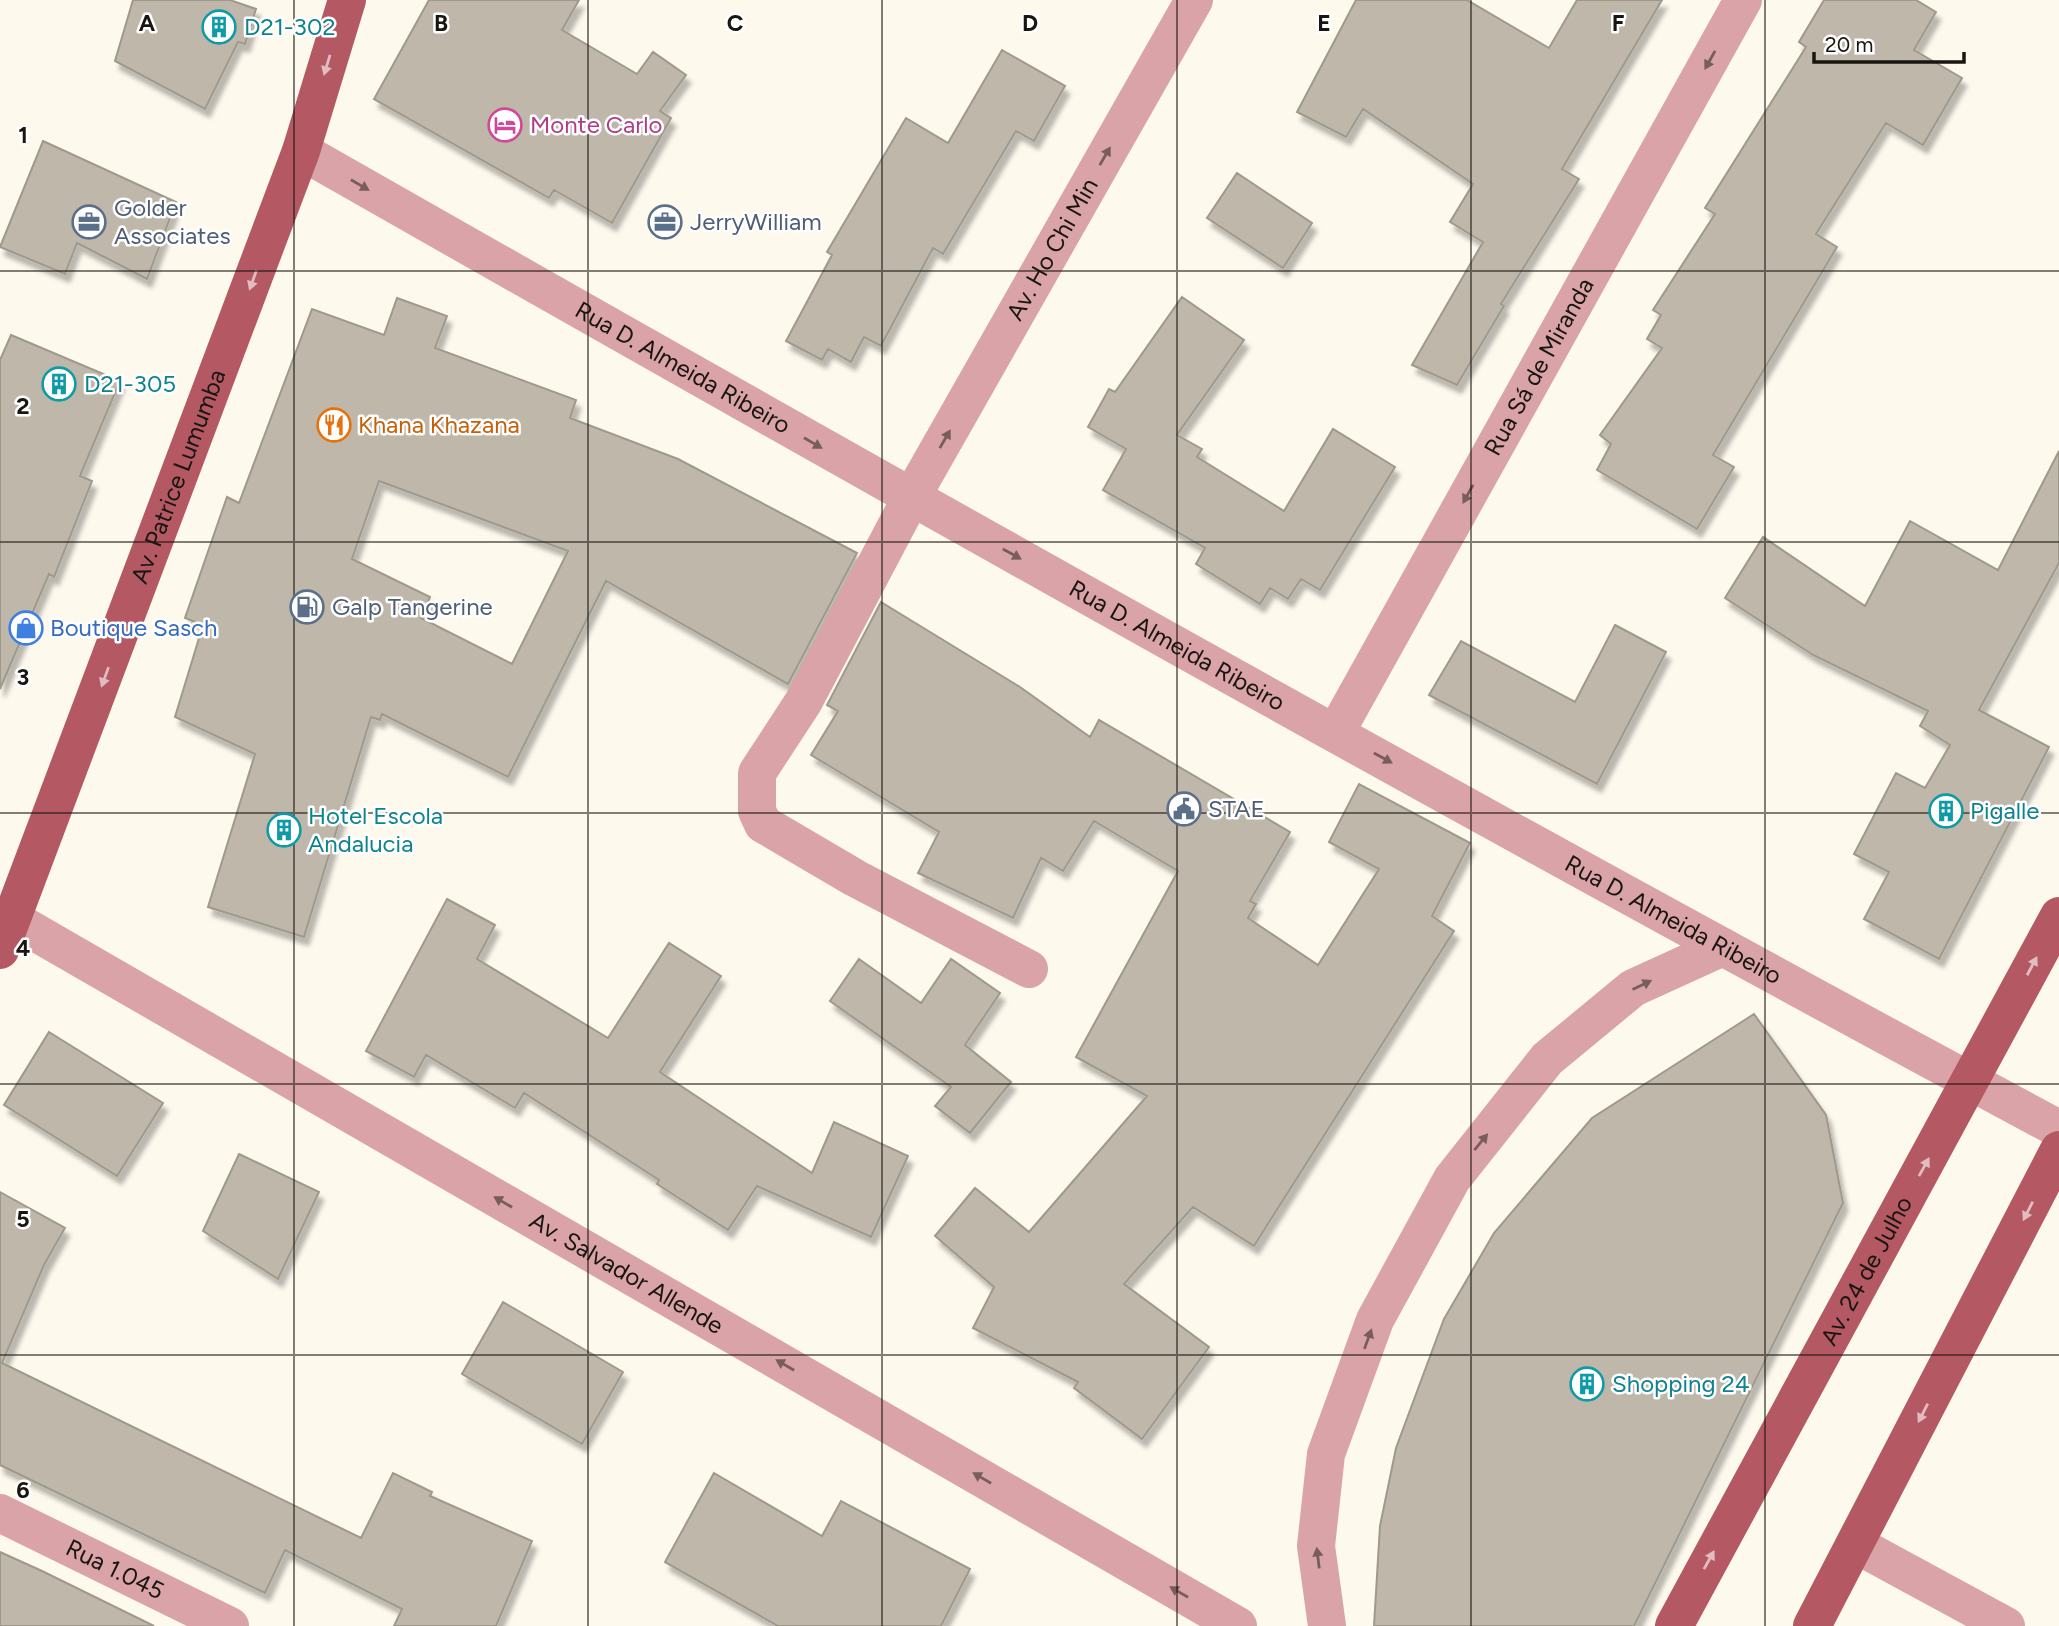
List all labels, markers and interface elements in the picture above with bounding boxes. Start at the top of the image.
building icon: D21-302 [200,8,238,46]
text: A [139,9,156,37]
text: B [434,9,448,37]
text: C [727,9,744,37]
text: D [1022,9,1038,37]
text: E [1317,9,1331,37]
text: F [1612,9,1625,37]
place label: D21-302 [244,12,336,41]
scale bar [1814,21,1965,65]
text: 20 m [1825,32,1873,57]
one-way arrow [1704,50,1716,69]
one-way arrow [322,55,332,76]
hotel icon: Monte Carlo [486,106,524,144]
place label: Monte Carlo [530,110,663,139]
text: 1 [18,121,28,149]
one-way arrow [1099,146,1111,166]
street label: Av. Ho Chi Min [1000,173,1104,325]
one-way arrow [351,179,370,191]
place label: Golder Associates [114,193,231,250]
office icon: Golder Associates [70,203,108,241]
office icon: JerryWilliam [646,203,684,241]
place label: JerryWilliam [690,207,822,236]
one-way arrow [247,270,258,291]
street label: Rua Sá de Miranda [1478,273,1600,460]
street label: Rua D. Almeida Ribeiro [570,295,796,440]
building icon: D21-305 [40,365,78,403]
street label: Av. Patrice Lumumba [124,365,231,587]
place label: D21-305 [84,369,176,398]
text: 2 [16,392,30,420]
restaurant icon: Khana Khazana [315,406,353,444]
place label: Khana Khazana [358,410,520,439]
one-way arrow [939,429,951,449]
one-way arrow [804,437,823,449]
one-way arrow [1462,484,1474,504]
one-way arrow [1002,548,1022,560]
street label: Rua D. Almeida Ribeiro [1064,573,1290,717]
fuel station icon: Galp Tangerine [288,588,326,626]
place label: Galp Tangerine [332,592,493,621]
shop icon: Boutique Sasch [7,609,45,647]
place label: Boutique Sasch [50,613,217,642]
text: 3 [17,663,29,691]
one-way arrow [99,666,110,687]
one-way arrow [1373,752,1392,764]
public building icon: STAE [1165,790,1203,828]
building icon: Pigalle [1927,792,1965,830]
place label: STAE [1208,794,1265,823]
place label: Pigalle [1970,796,2039,825]
place label: Hotel Escola Andalucia [308,801,443,858]
building icon: Hotel Escola Andalucia [265,811,303,849]
street label: Rua D. Almeida Ribeiro [1560,849,1787,990]
text: 4 [16,934,30,962]
one-way arrow [2026,957,2038,976]
one-way arrow [1632,979,1652,990]
one-way arrow [1473,1134,1488,1152]
one-way arrow [1918,1157,1930,1176]
street label: Av. 24 de Julho [1814,1191,1918,1350]
one-way arrow [493,1196,513,1208]
one-way arrow [2022,1201,2033,1221]
text: 5 [16,1205,30,1233]
street label: Av. Salvador Allende [525,1206,729,1340]
one-way arrow [1363,1328,1374,1349]
one-way arrow [775,1359,795,1371]
building icon: Shopping 24 [1568,1365,1606,1403]
place label: Shopping 24 [1612,1369,1750,1398]
one-way arrow [1917,1403,1928,1423]
one-way arrow [972,1472,992,1484]
text: 6 [16,1476,30,1504]
street label: Rua 1.045 [61,1533,169,1605]
one-way arrow [1312,1547,1323,1569]
one-way arrow [1703,1550,1715,1570]
one-way arrow [1170,1586,1189,1598]

